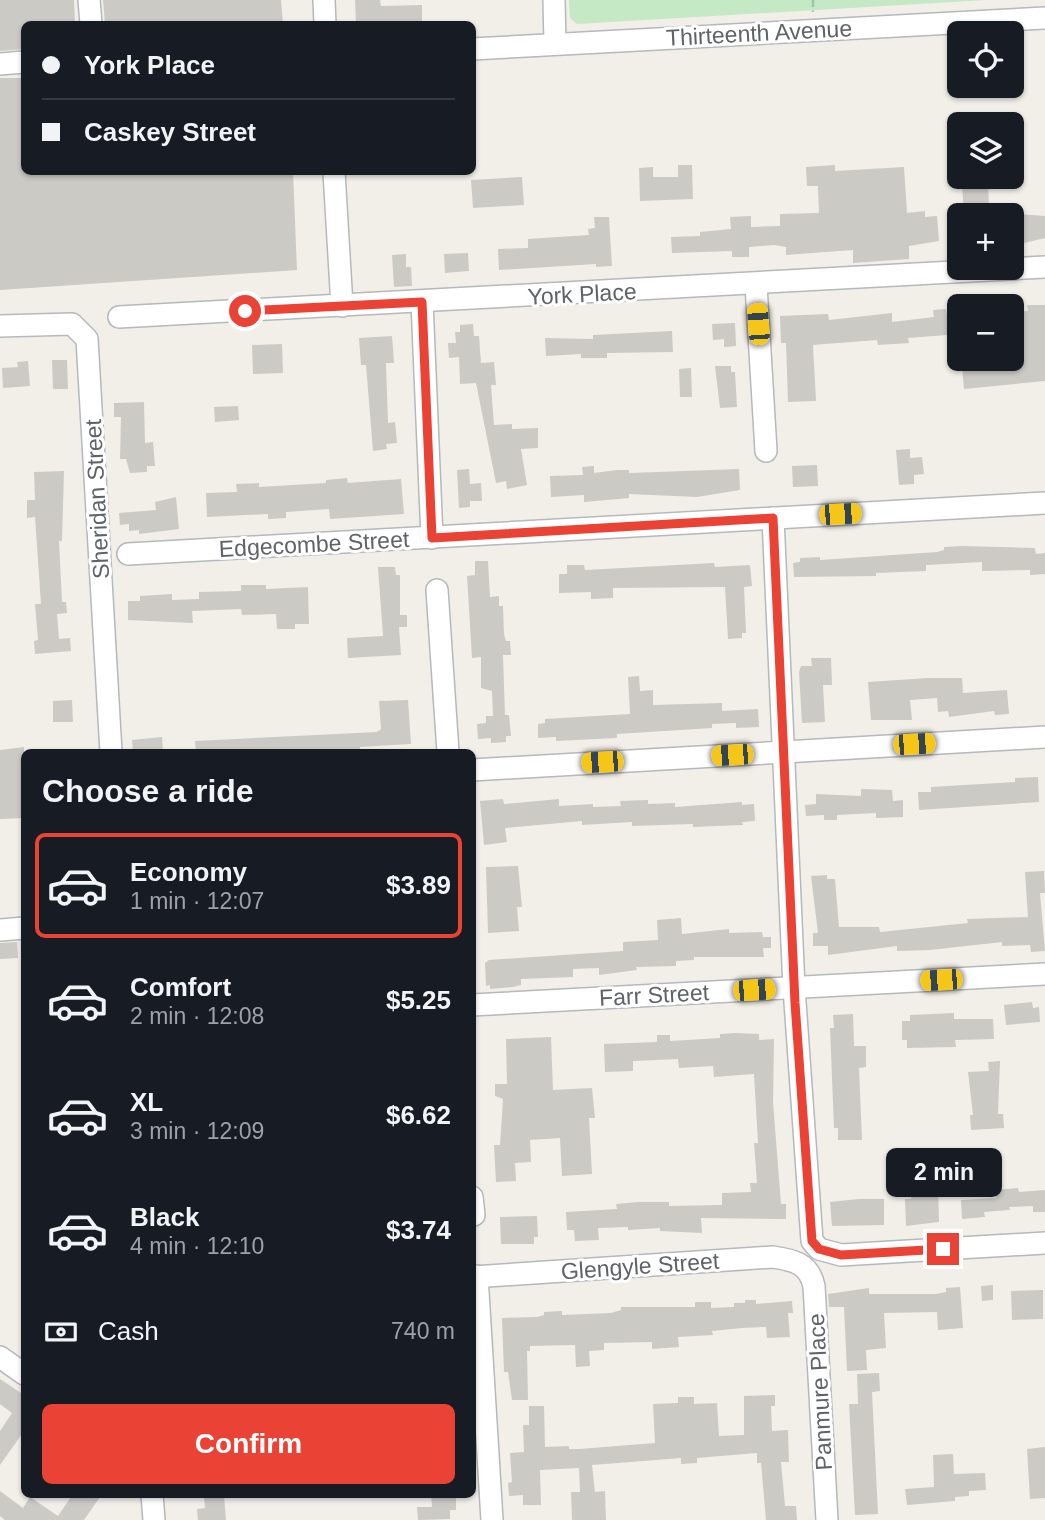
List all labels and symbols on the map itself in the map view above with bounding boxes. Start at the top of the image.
street label: Thirteenth Avenue [665,15,853,51]
street label: York Place [527,278,637,310]
route start [229,295,261,327]
car [747,302,770,346]
street label: Sheridan Street [80,418,114,579]
car [819,502,862,526]
street label: Edgecombe Street [218,526,410,562]
car [893,732,936,756]
car [711,743,754,767]
car [581,750,624,774]
car [920,968,963,992]
car [733,978,776,1002]
street label: Farr Street [598,979,710,1011]
callout: 2 min [885,1148,1001,1196]
route end [927,1233,959,1265]
street label: Glengyle Street [560,1247,721,1284]
street label: Panmure Place [803,1313,837,1471]

